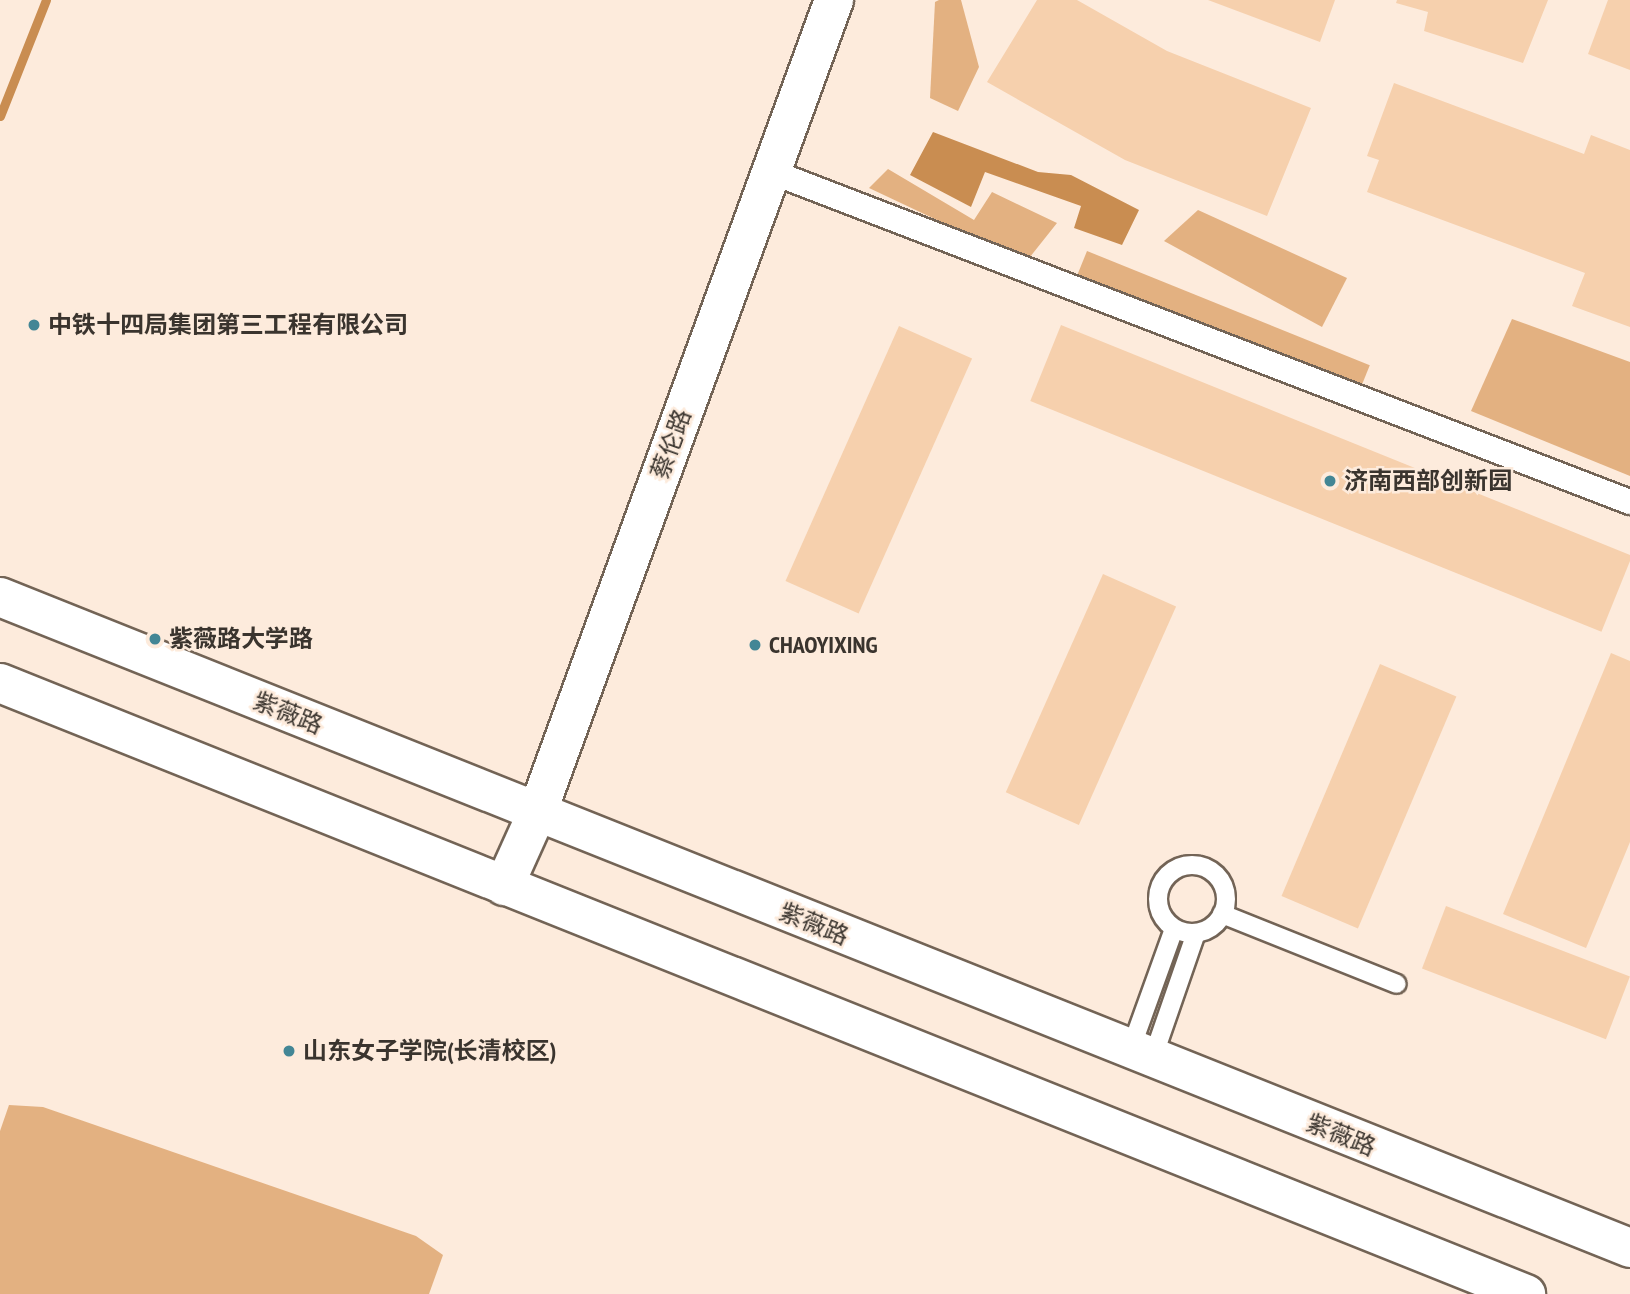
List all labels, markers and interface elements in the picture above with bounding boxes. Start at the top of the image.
place label: 中铁十四局集团第三工程有限公司 [48,311,408,339]
marker: 中铁十四局集团第三工程有限公司 [26,317,42,333]
street label: 蔡伦路 [645,405,697,483]
place label: 济南西部创新园 [1344,467,1512,495]
marker: 济南西部创新园 [1322,473,1338,489]
place label: 紫薇路大学路 [169,625,313,653]
marker: 紫薇路大学路 [147,631,163,647]
place label: CHAOYIXING [769,631,877,659]
marker: CHAOYIXING [747,637,763,653]
street label: 紫薇路 [249,686,327,740]
street label: 紫薇路 [775,897,853,951]
place label: 山东女子学院(长清校区) [303,1037,556,1065]
marker: 山东女子学院(长清校区) [281,1043,297,1059]
street label: 紫薇路 [1302,1108,1380,1162]

